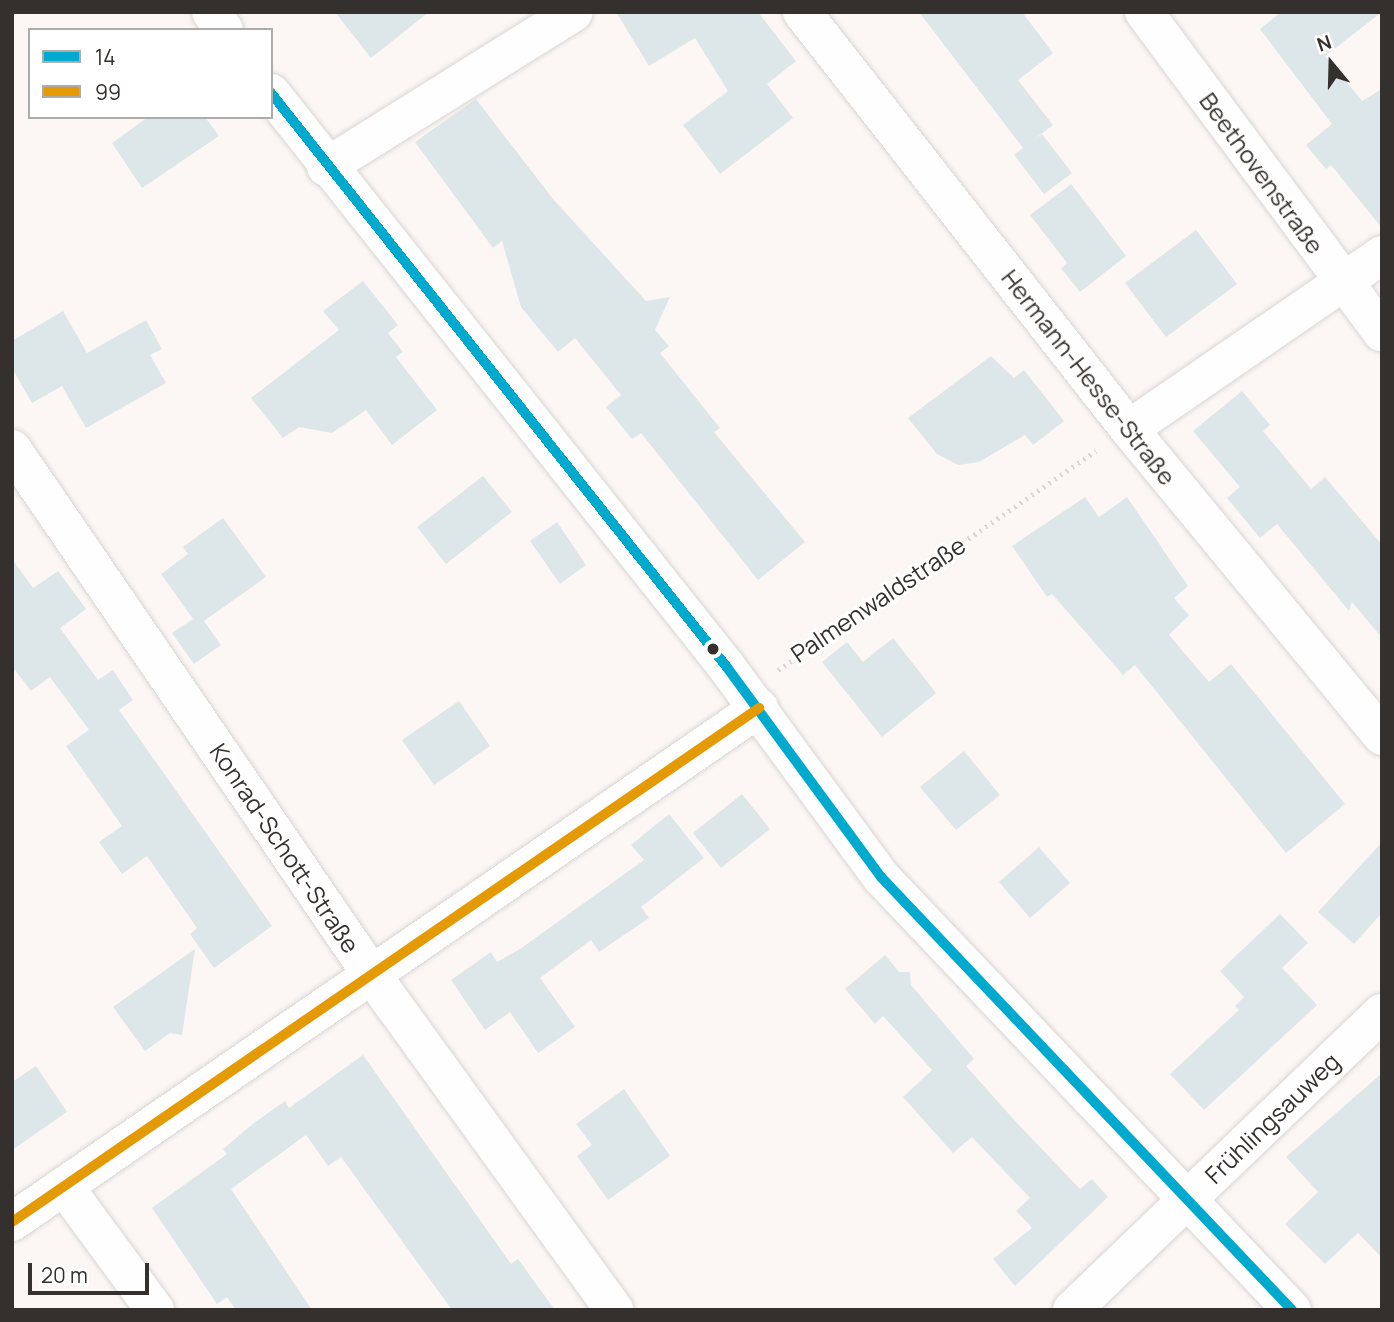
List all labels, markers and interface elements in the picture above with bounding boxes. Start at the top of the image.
legend [28,28,273,119]
north arrow [1296,28,1366,98]
text: N [1313,29,1335,58]
text: 14 [95,43,116,71]
text: 99 [95,78,121,106]
street label: Beethovenstraße [1194,87,1330,259]
street label: Hermann-Hesse-Straße [996,264,1182,490]
street label: Palmenwaldstraße [785,530,971,668]
unlabelled marker [706,642,720,656]
street label: Konrad-Schott-Straße [204,738,366,958]
street label: Frühlingsauweg [1199,1047,1345,1189]
scale bar [32,1248,152,1292]
text: 20 m [41,1261,88,1289]

